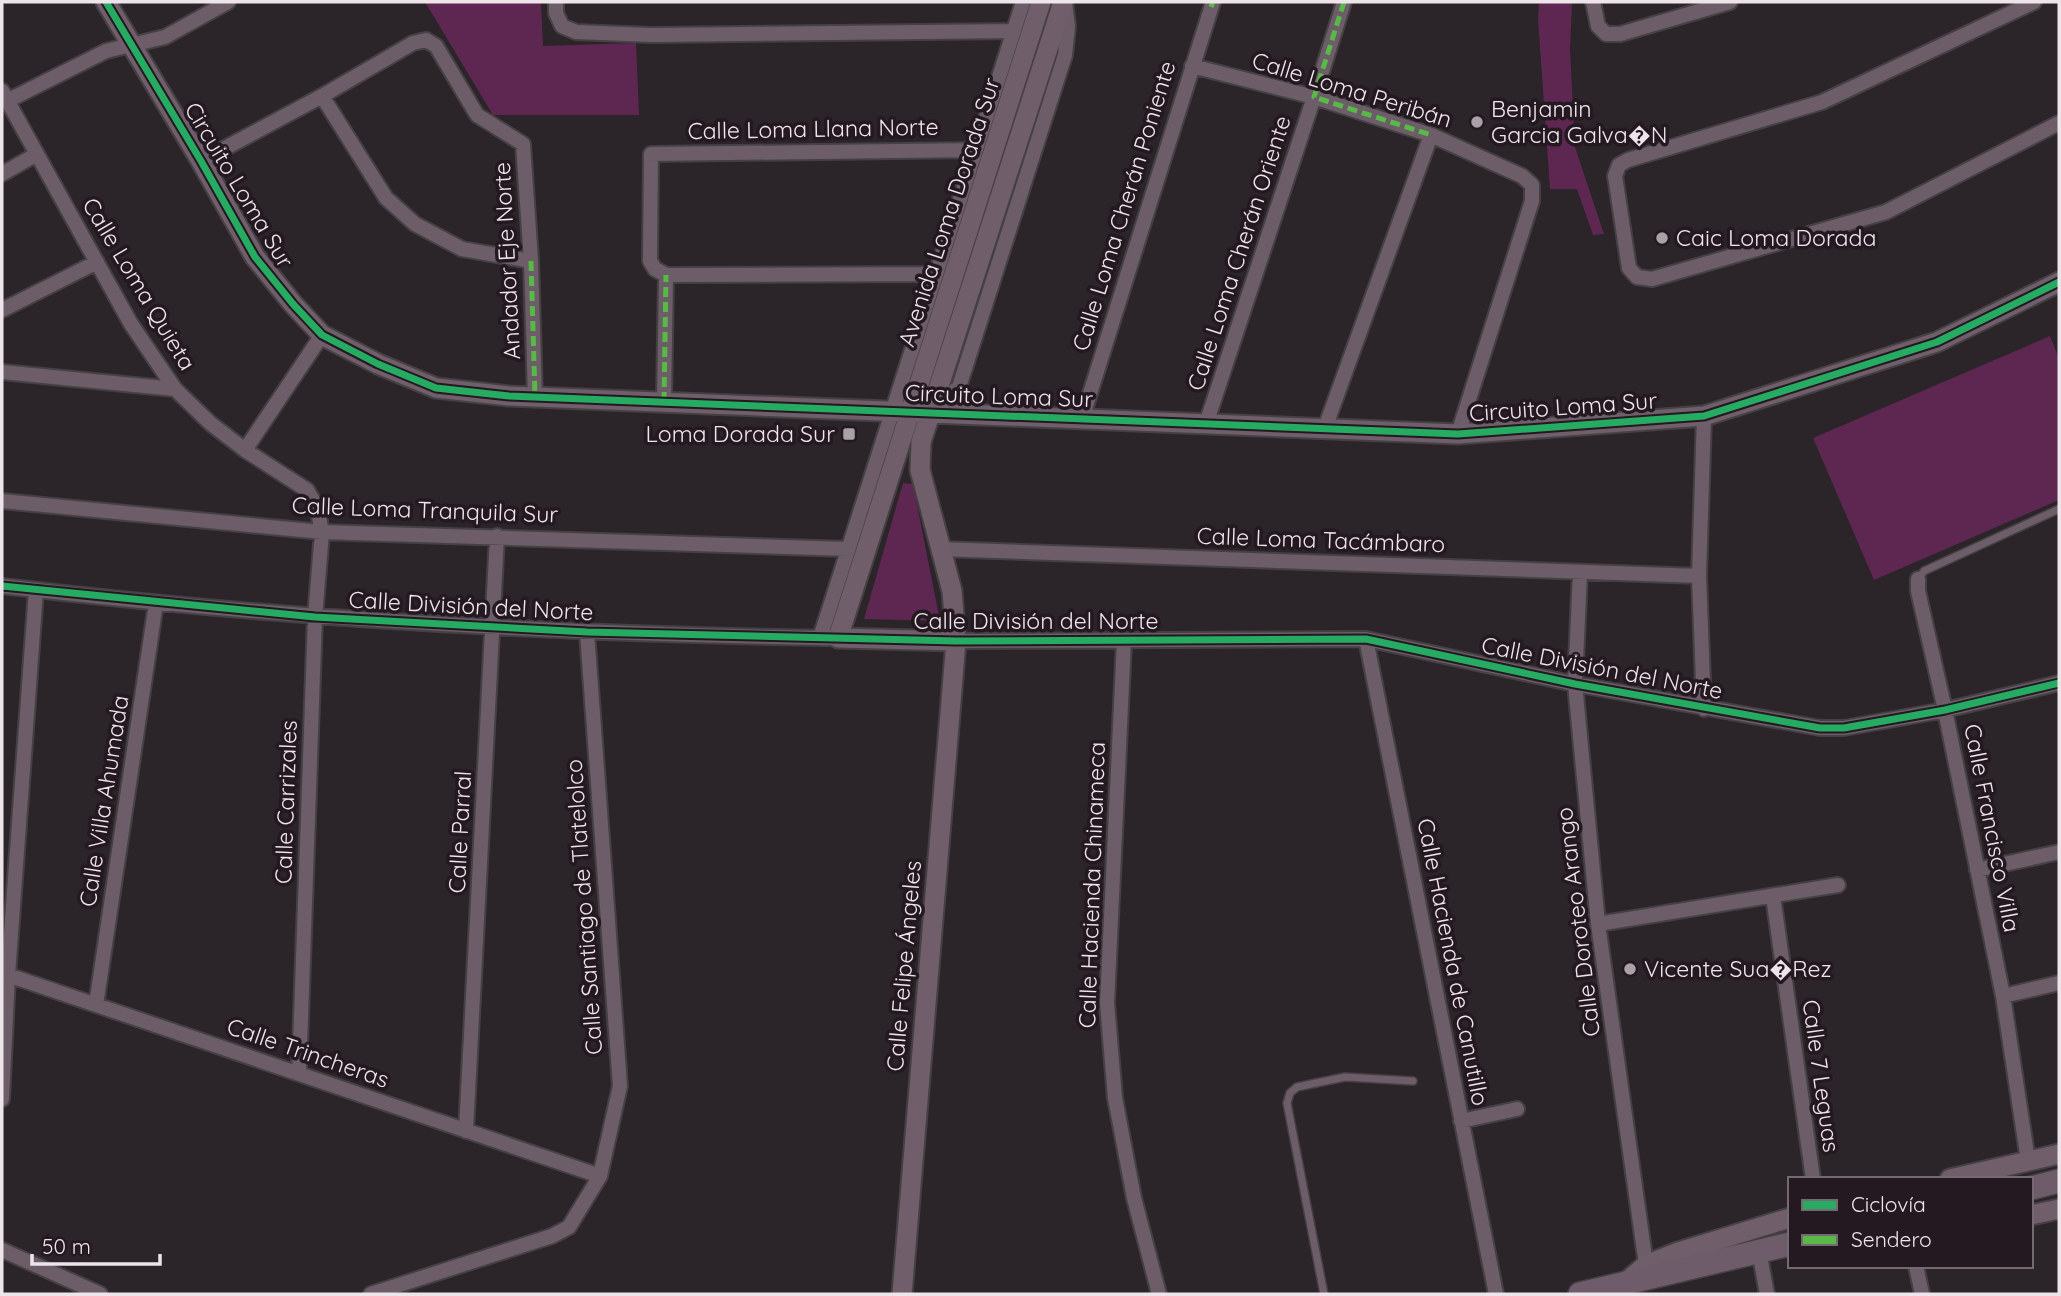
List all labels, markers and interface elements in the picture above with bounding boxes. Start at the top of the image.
street label: Calle Loma Peribán [1249,45,1456,134]
street label: Calle Loma Cherán Poniente [1066,57,1181,354]
street label: Avenida Loma Dorada Sur [891,74,1006,350]
place label: Benjamin Garcia Galva�N [1491,94,1667,149]
street label: Circuito Loma Sur [179,97,300,273]
street label: Calle Loma Llana Norte [687,112,939,145]
street label: Calle Loma Cherán Oriente [1180,112,1297,394]
marker: Benjamin Garcia Galva�N [1469,114,1485,130]
street label: Andador Eje Norte [487,162,526,361]
street label: Calle Loma Quieta [76,192,202,375]
place label: Caic Loma Dorada [1676,223,1876,252]
marker: Caic Loma Dorada [1654,230,1670,246]
street label: Circuito Loma Sur [904,378,1094,413]
street label: Circuito Loma Sur [1468,385,1658,428]
place label: Loma Dorada Sur [646,419,835,448]
marker: Loma Dorada Sur [841,426,857,442]
street label: Calle Loma Tranquila Sur [291,490,559,529]
street label: Calle Loma Tacámbaro [1196,521,1446,558]
street label: Calle División del Norte [348,585,594,626]
street label: Calle División del Norte [914,606,1158,635]
street label: Calle División del Norte [1479,630,1725,705]
street label: Calle Villa Ahumada [72,693,135,909]
street label: Calle Carrizales [268,720,303,884]
street label: Calle Francisco Villa [1958,721,2027,935]
street label: Calle Hacienda Chinameca [1072,741,1111,1029]
street label: Calle Santiago de Tlatelolco [559,758,608,1056]
street label: Calle Parral [442,770,477,894]
street label: Calle Doroteo Arango [1549,806,1606,1038]
street label: Calle Hacienda de Canutillo [1411,816,1496,1108]
street label: Calle Felipe Ángeles [880,859,927,1073]
place label: Vicente Sua�Rez [1644,954,1832,983]
marker: Vicente Sua�Rez [1622,961,1638,977]
street label: Calle 7 Leguas [1796,998,1847,1154]
street label: Calle Trincheras [223,1011,393,1094]
legend [1788,1177,2033,1268]
text: Ciclovía [1851,1191,1926,1217]
scale bar [32,1222,159,1266]
text: Sendero [1851,1226,1932,1252]
text: 50 m [42,1233,91,1259]

